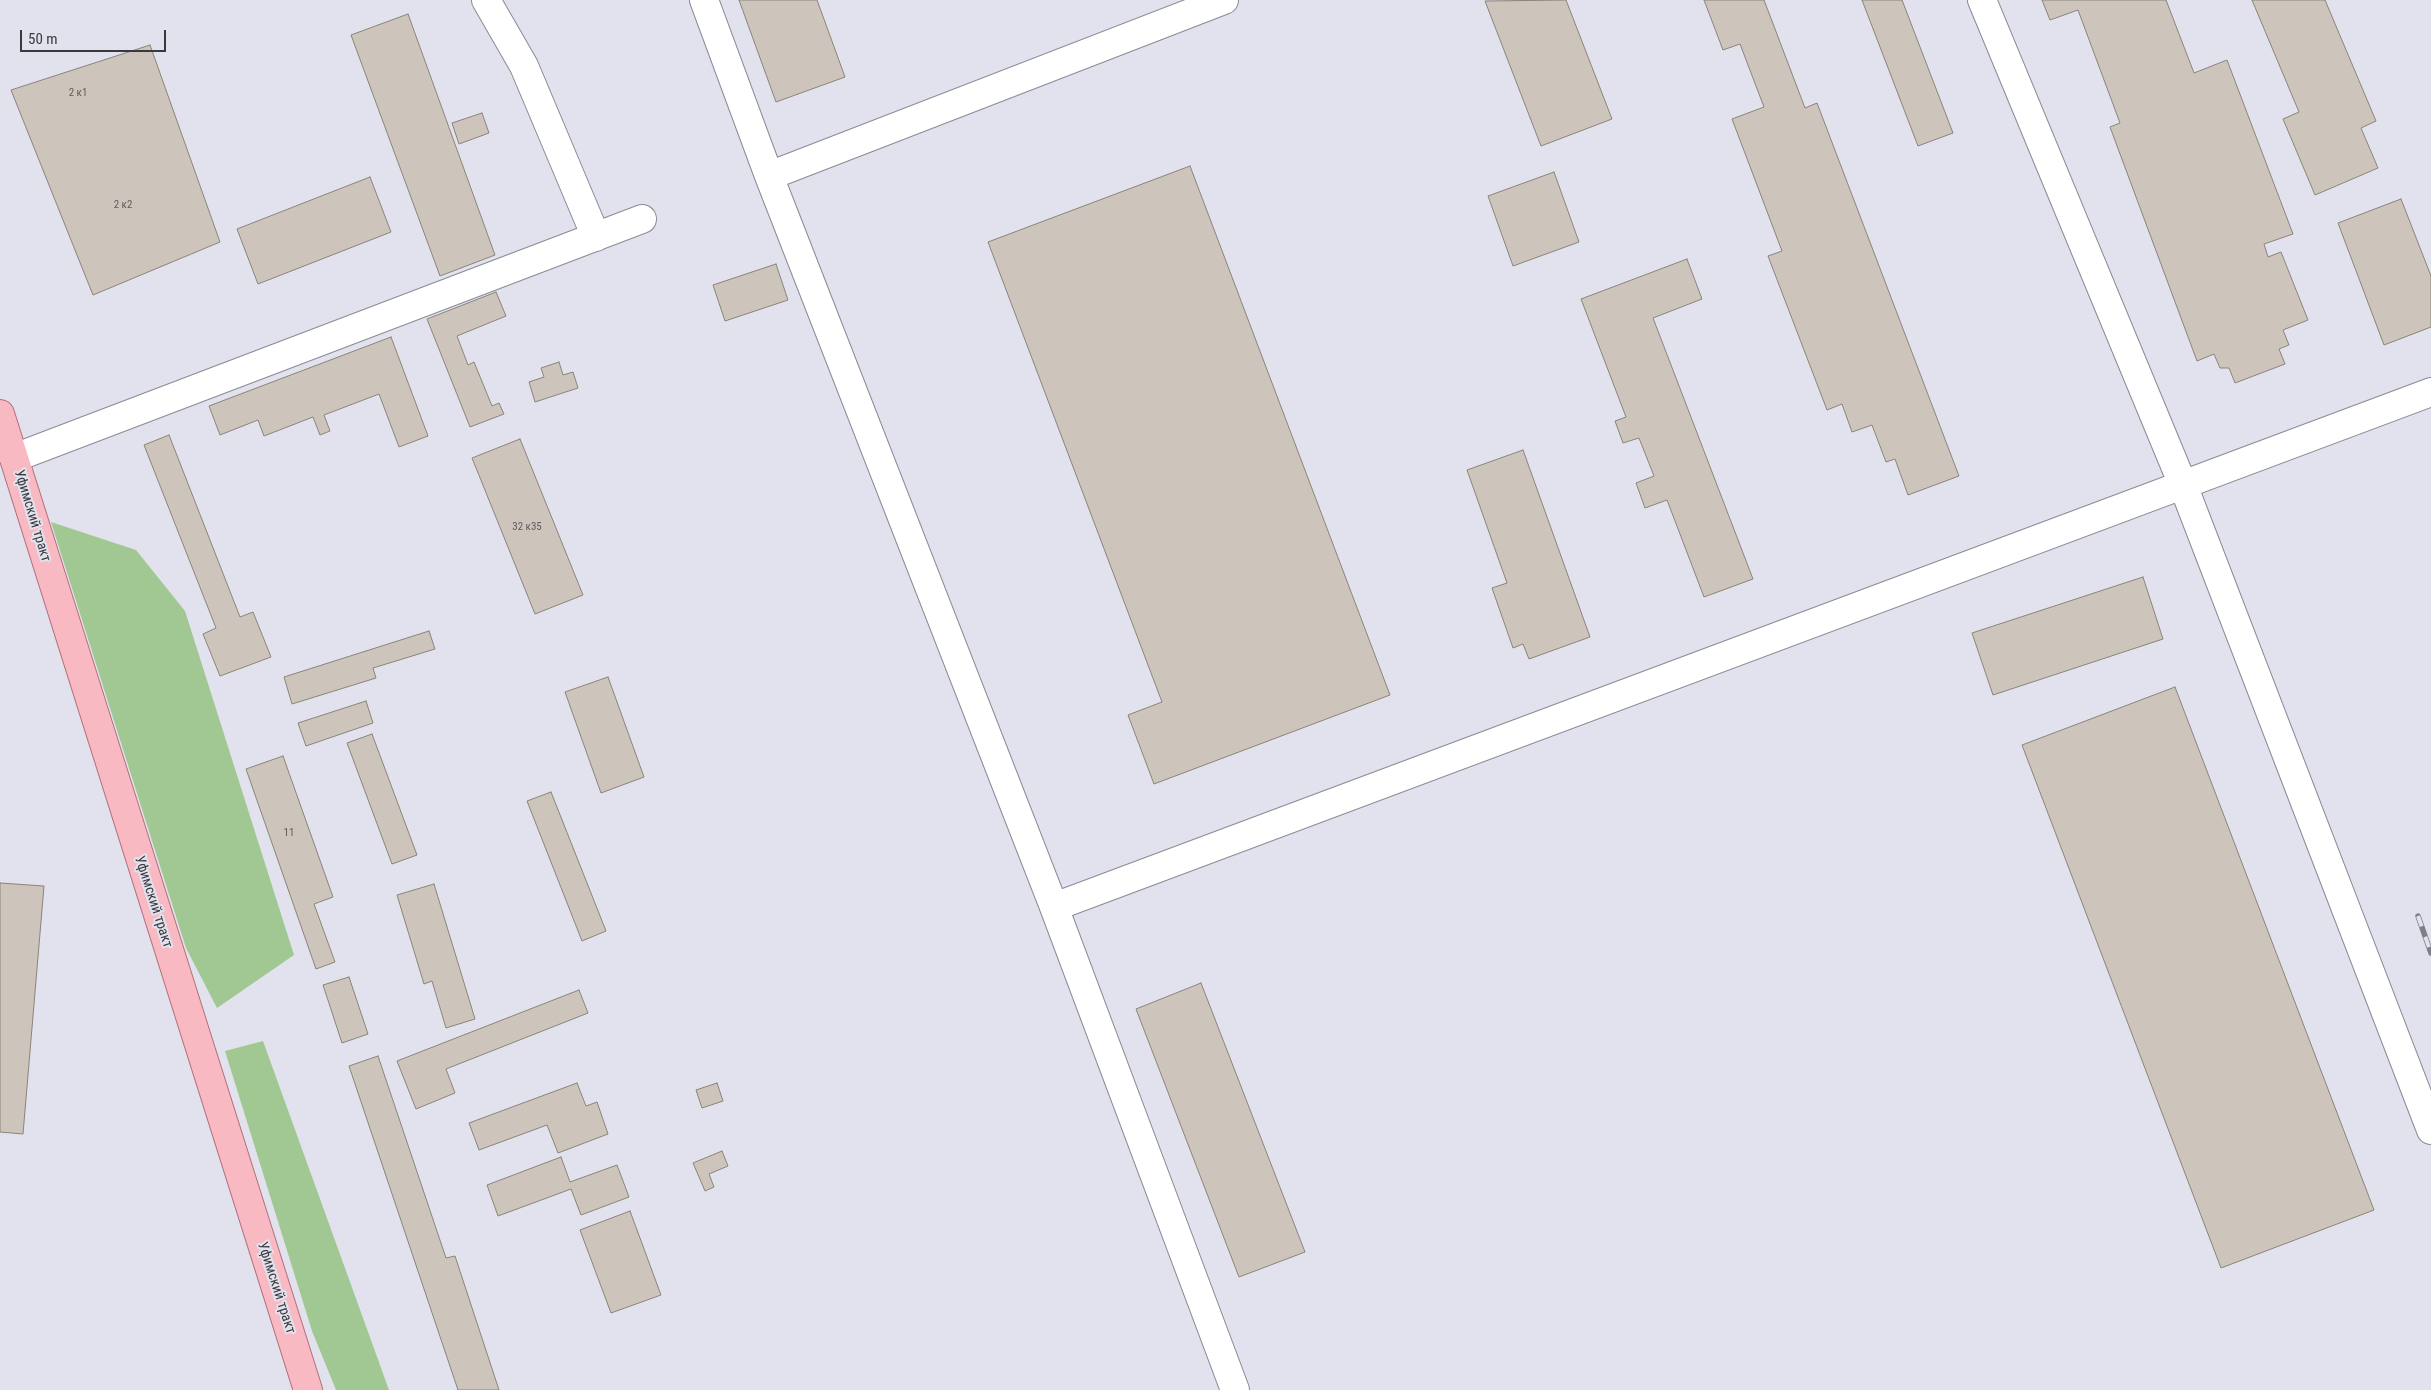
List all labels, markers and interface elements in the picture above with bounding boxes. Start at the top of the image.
scale bar [22,20,169,52]
text: 50 m [28,30,58,48]
house number: 2 к1 [69,86,87,100]
house number: 2 к2 [114,198,132,212]
street label: Уфимский тракт [10,468,54,564]
house number: 32 к35 [512,520,542,534]
house number: 11 [284,826,294,840]
street label: Уфимский тракт [130,854,176,950]
street label: Уфимский тракт [253,1240,299,1336]

